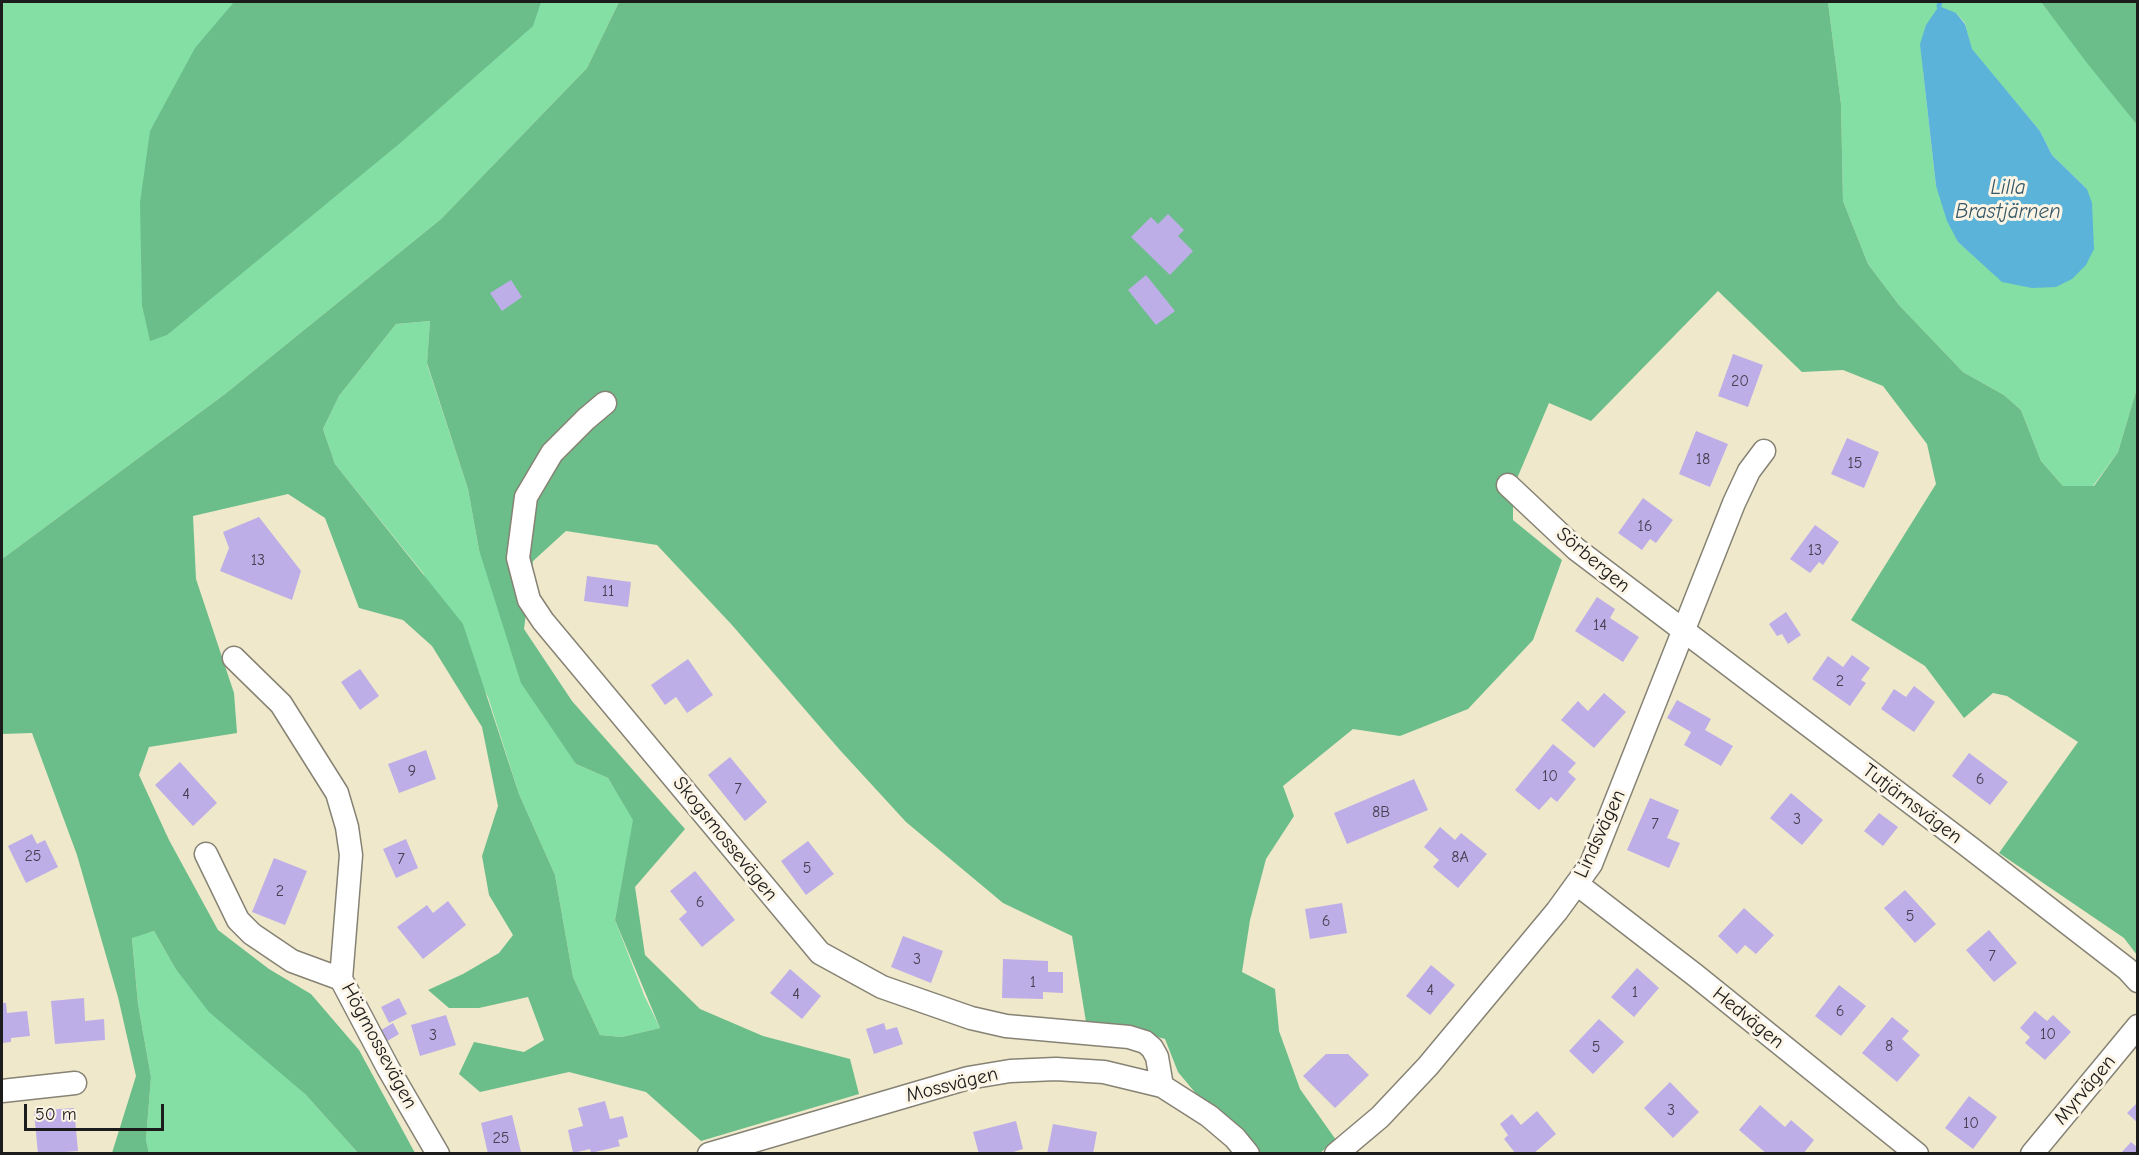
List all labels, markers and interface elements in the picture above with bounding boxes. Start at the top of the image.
water label: Lilla Brastjärnen [1955,175,2061,225]
house number: 20 [1731,371,1749,391]
house number: 18 [1696,449,1710,469]
house number: 15 [1847,453,1863,473]
house number: 16 [1637,516,1653,536]
street label: Sörbergen [1551,522,1635,598]
house number: 13 [1808,540,1822,560]
house number: 13 [251,550,265,570]
house number: 11 [602,581,614,601]
house number: 14 [1593,615,1607,635]
house number: 2 [1836,671,1844,691]
street label: Tutjärnsvägen [1857,759,1967,849]
house number: 9 [408,761,416,781]
house number: 10 [1542,766,1558,786]
house number: 6 [1976,769,1984,789]
street label: Skogsmossevägen [667,772,783,906]
house number: 7 [734,779,742,799]
house number: 4 [182,784,190,804]
street label: Lindsvägen [1569,786,1631,882]
house number: 8B [1372,802,1390,822]
house number: 3 [1793,809,1801,829]
house number: 7 [1651,814,1659,834]
house number: 25 [24,846,42,866]
house number: 8A [1451,847,1469,867]
house number: 7 [397,849,405,869]
house number: 5 [803,858,811,878]
house number: 2 [276,881,284,901]
house number: 6 [696,892,704,912]
house number: 5 [1906,906,1914,926]
house number: 6 [1322,911,1330,931]
house number: 7 [1988,946,1996,966]
house number: 3 [913,949,921,969]
house number: 1 [1030,972,1036,992]
street label: Högmossevägen [336,979,422,1113]
house number: 4 [1426,980,1434,1000]
house number: 1 [1632,982,1638,1002]
street label: Hedvägen [1707,982,1789,1054]
house number: 4 [792,984,800,1004]
house number: 6 [1836,1001,1844,1021]
house number: 10 [2040,1024,2056,1044]
house number: 3 [429,1025,437,1045]
house number: 8 [1885,1036,1893,1056]
house number: 5 [1592,1037,1600,1057]
street label: Myrvägen [2049,1050,2121,1130]
street label: Mossvägen [904,1062,1000,1108]
scale bar [27,1092,166,1130]
house number: 3 [1667,1100,1675,1120]
text: 50 m [35,1104,77,1125]
house number: 10 [1963,1113,1979,1133]
house number: 25 [492,1128,510,1148]

